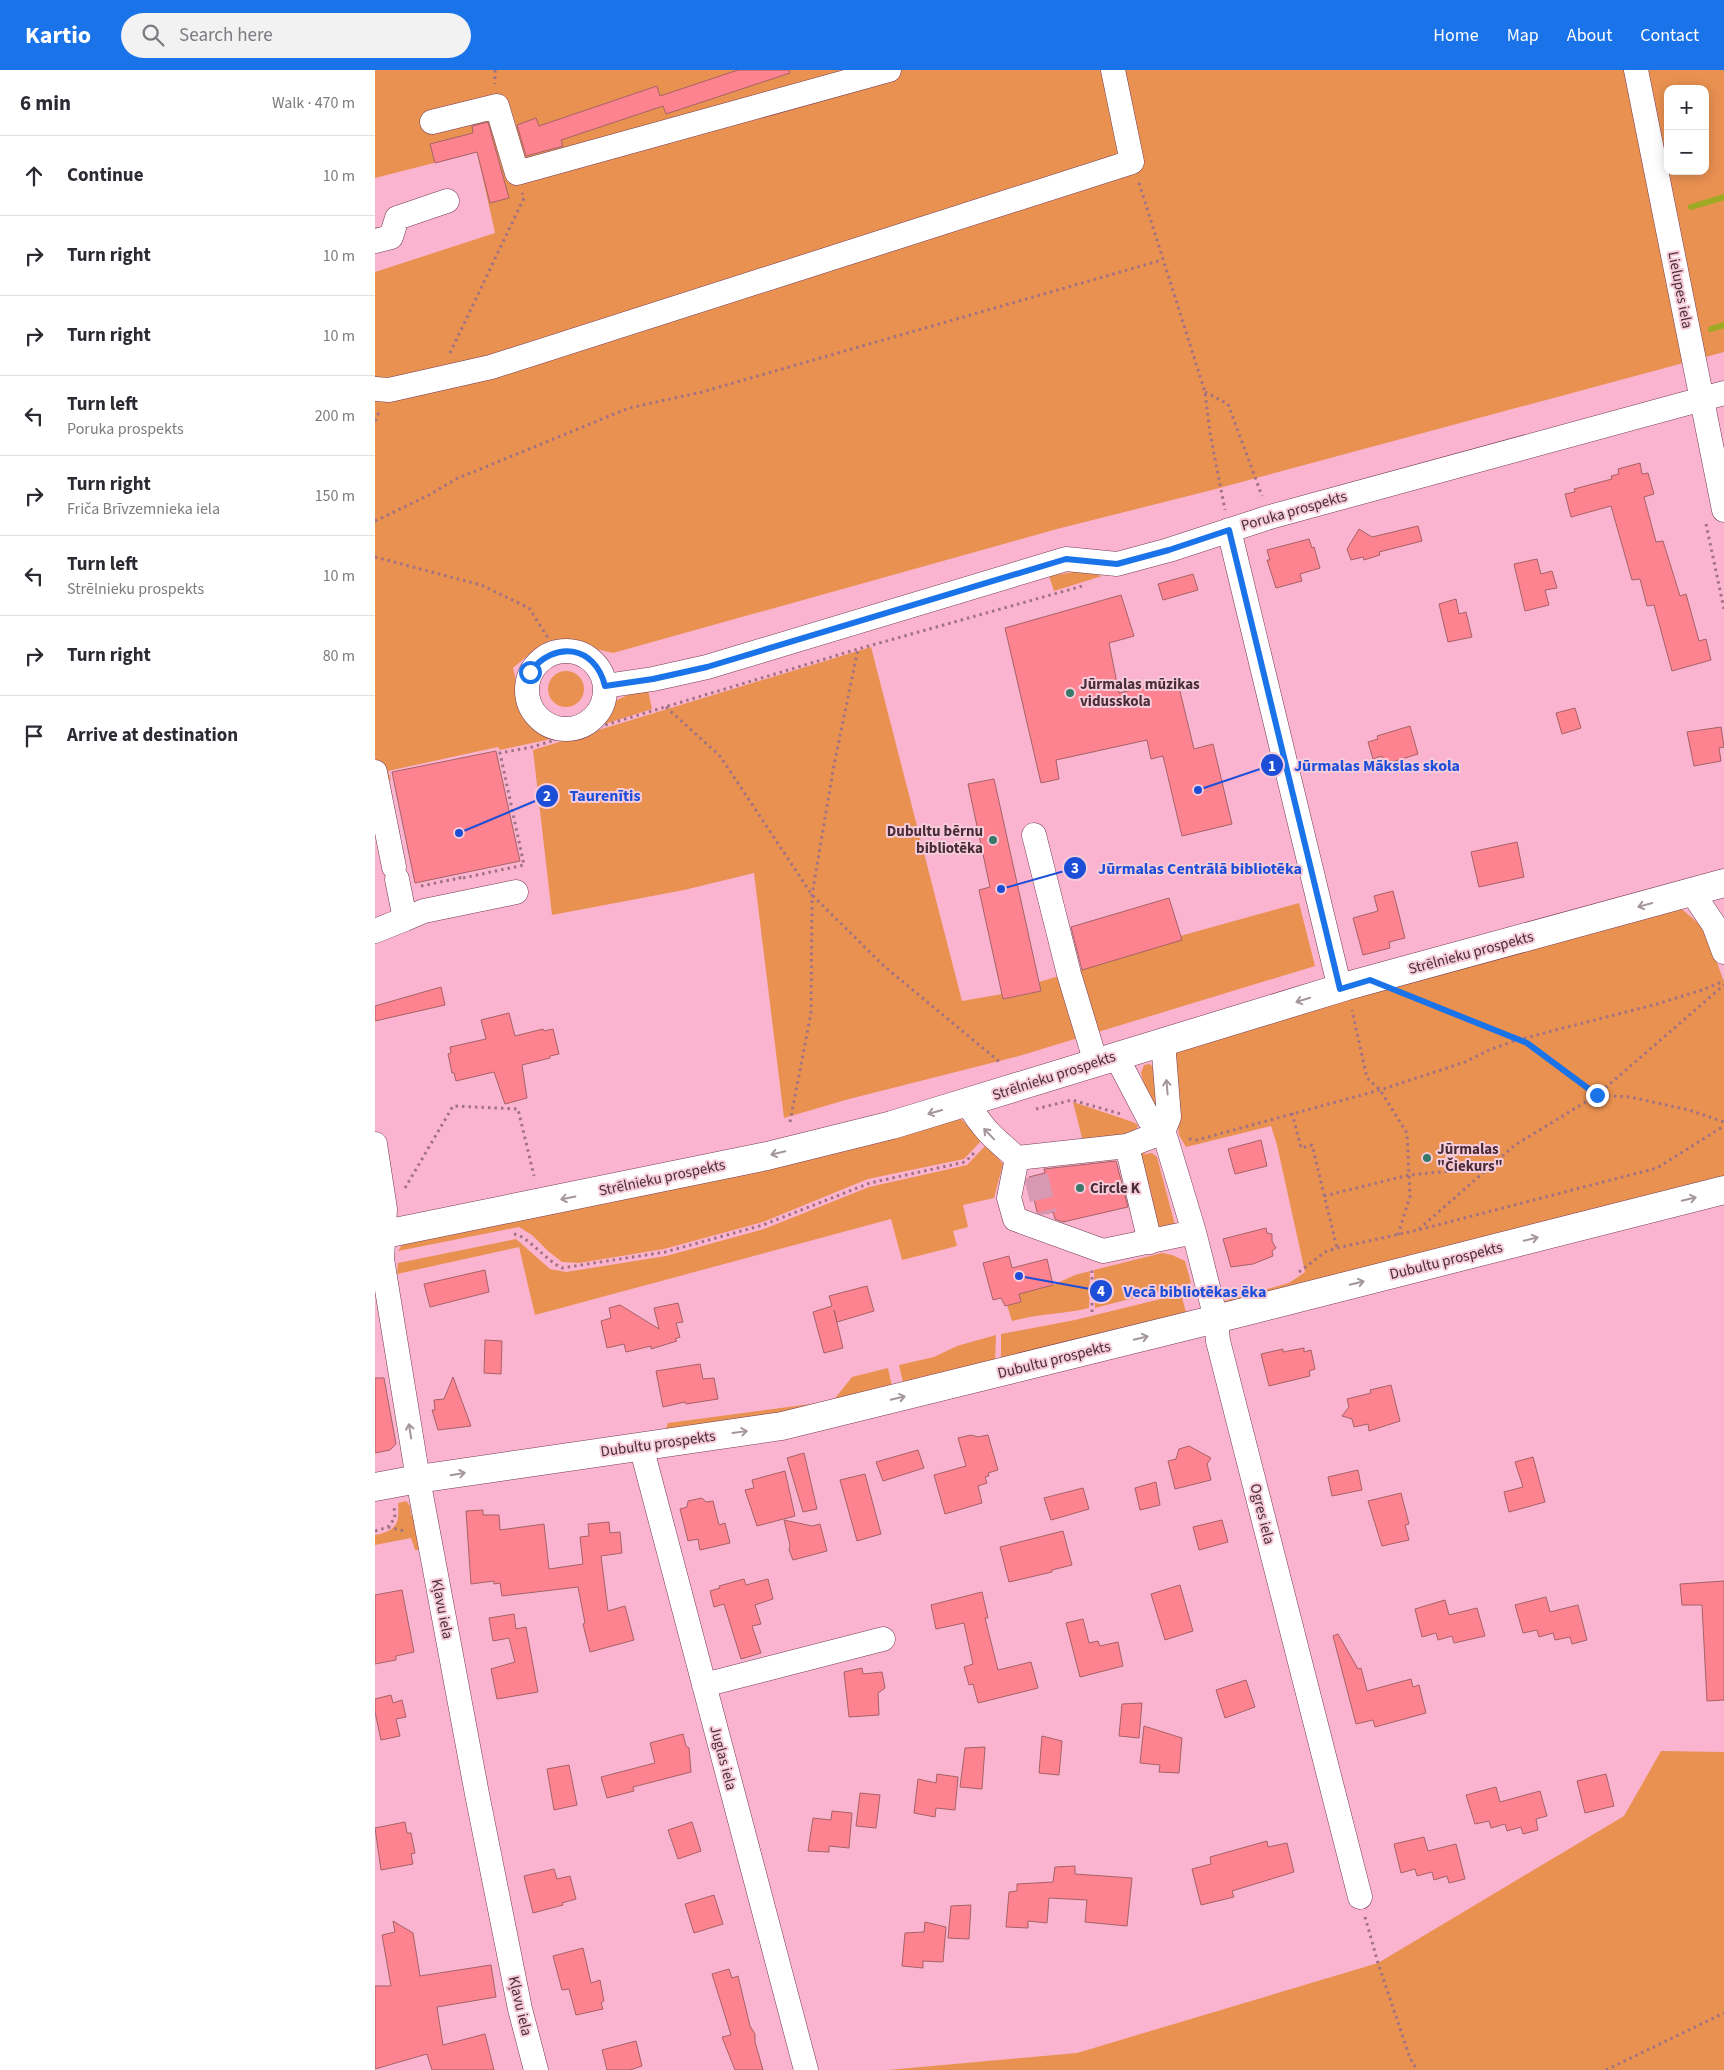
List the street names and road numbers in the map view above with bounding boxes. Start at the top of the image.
street label: Lielupes iela [1662,250,1698,330]
street label: Poruka prospekts [1239,486,1349,536]
street label: Strēlnieku prospekts [1406,926,1536,980]
street label: Strēlnieku prospekts [990,1046,1118,1106]
street label: Strēlnieku prospekts [597,1154,727,1202]
street label: Dubultu prospekts [1387,1237,1505,1285]
street label: Dubultu prospekts [995,1336,1113,1384]
street label: Dubultu prospekts [599,1426,717,1462]
street label: Ogres iela [1244,1481,1280,1547]
street label: Kļavu iela [426,1577,458,1641]
street label: Juglas iela [704,1723,742,1793]
street label: Kļavu iela [503,1974,537,2038]

